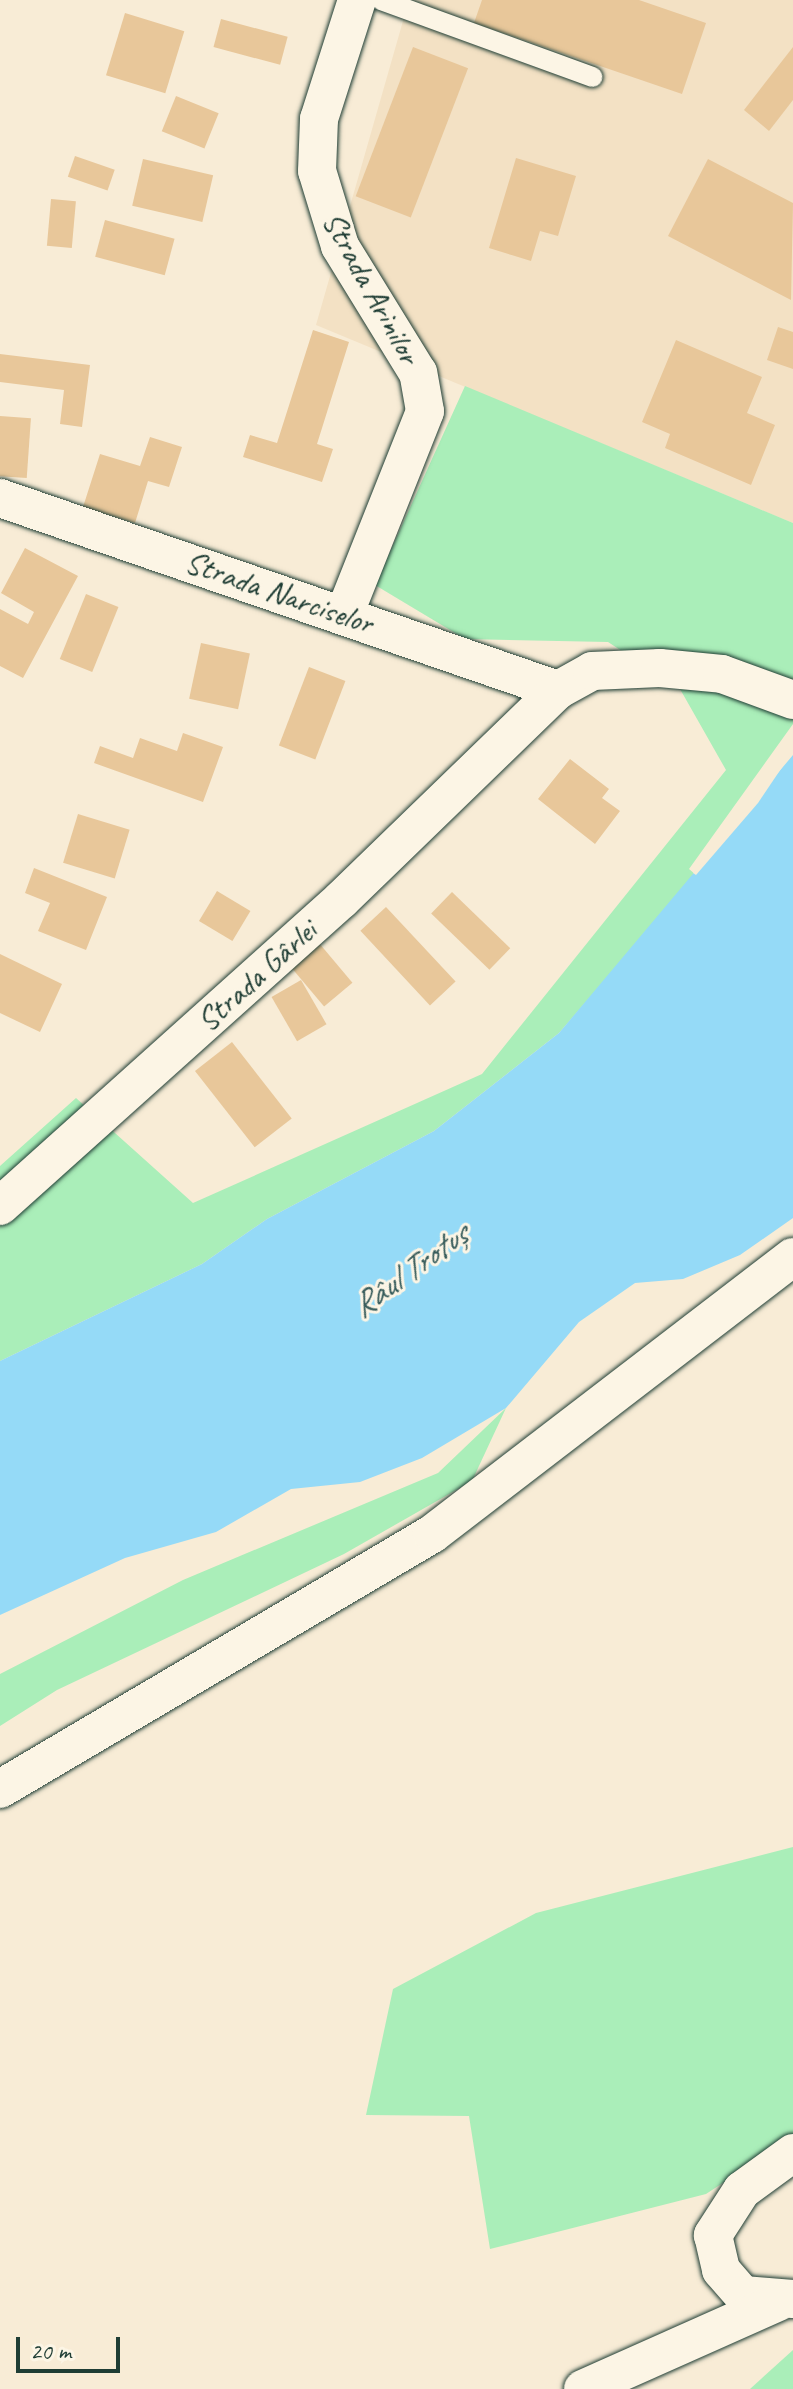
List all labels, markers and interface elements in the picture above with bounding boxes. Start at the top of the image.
street label: Strada Arinilor [314,205,428,371]
street label: Strada Narciselor [180,543,378,643]
street label: Strada Gârlei [189,912,325,1040]
water label: Râul Trotuș [343,1215,475,1325]
scale bar [20,2321,124,2371]
text: 20 m [30,2336,71,2366]

